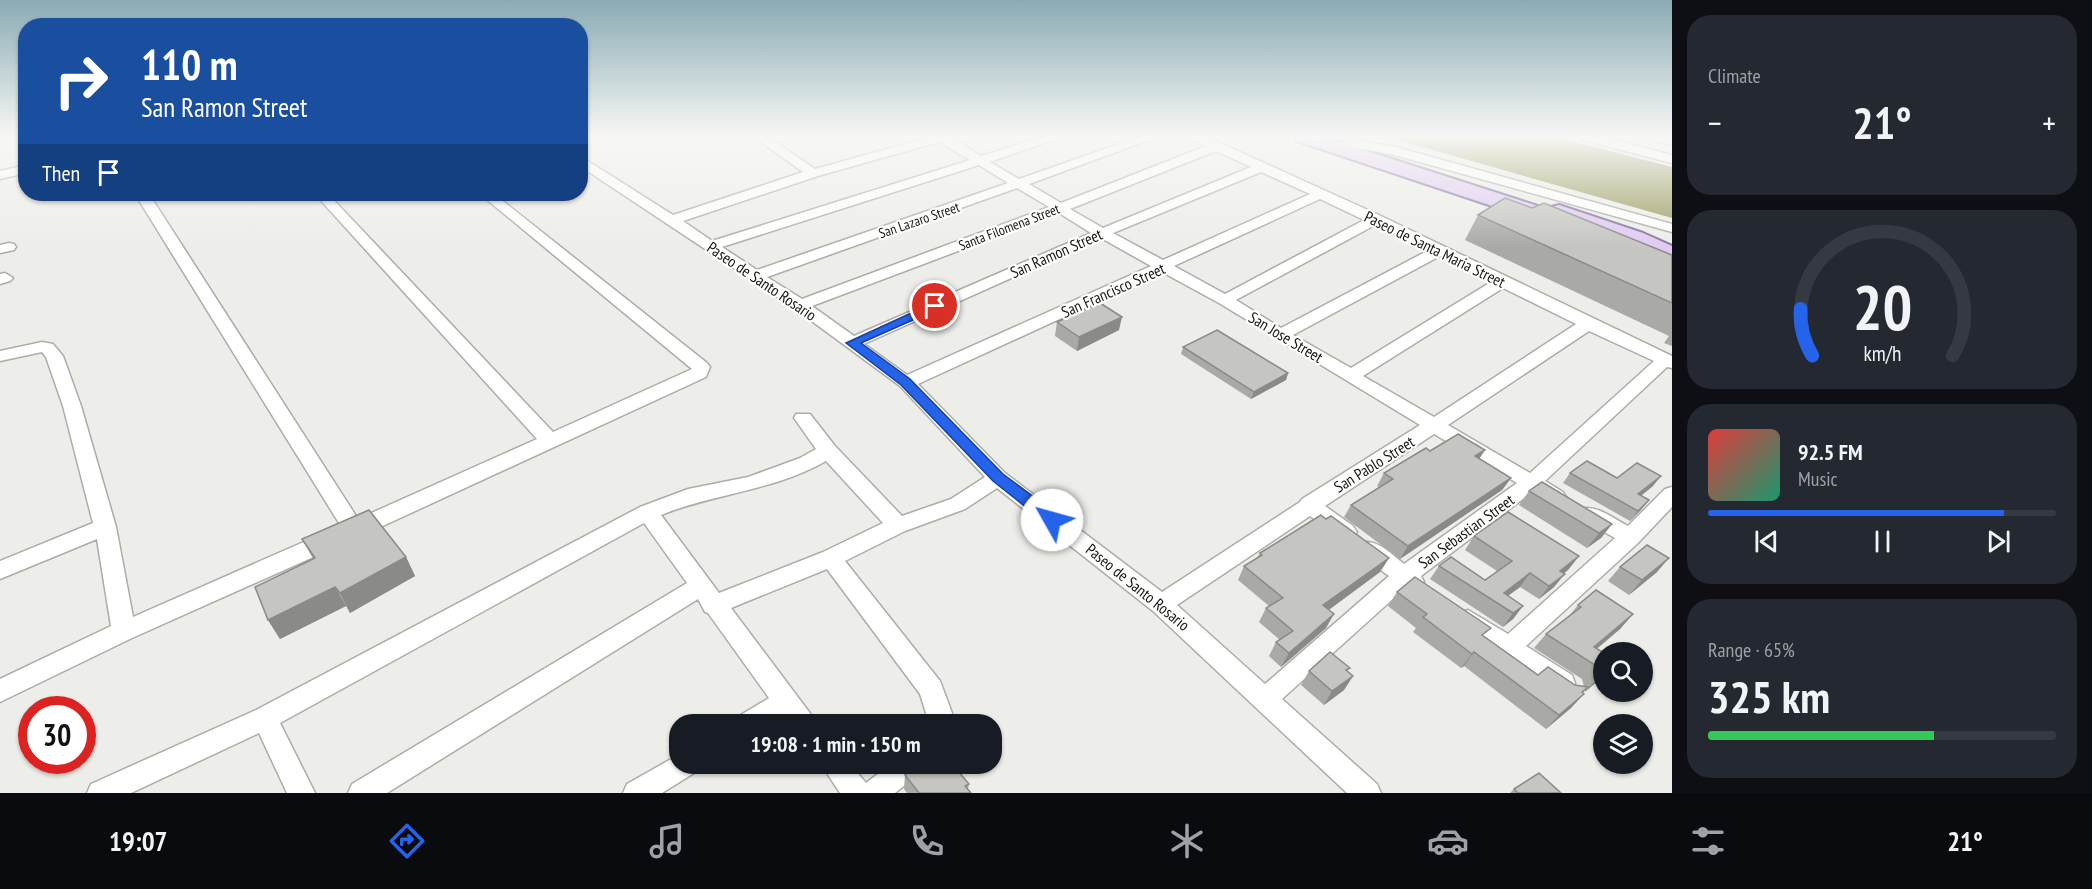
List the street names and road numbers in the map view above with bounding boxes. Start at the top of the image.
street label: San Lazaro Street [876,198,962,242]
street label: Santa Filomena Street [956,199,1062,255]
street label: Paseo de Santa Maria Street [1361,206,1509,292]
street label: San Ramon Street [1007,224,1106,282]
street label: Paseo de Santo Rosario [703,237,821,325]
street label: San Francisco Street [1058,258,1169,322]
street label: San Jose Street [1245,307,1327,367]
street label: San Pablo Street [1330,431,1418,497]
street label: San Sebastian Street [1414,489,1518,573]
street label: Paseo de Santo Rosario [1082,539,1194,635]

